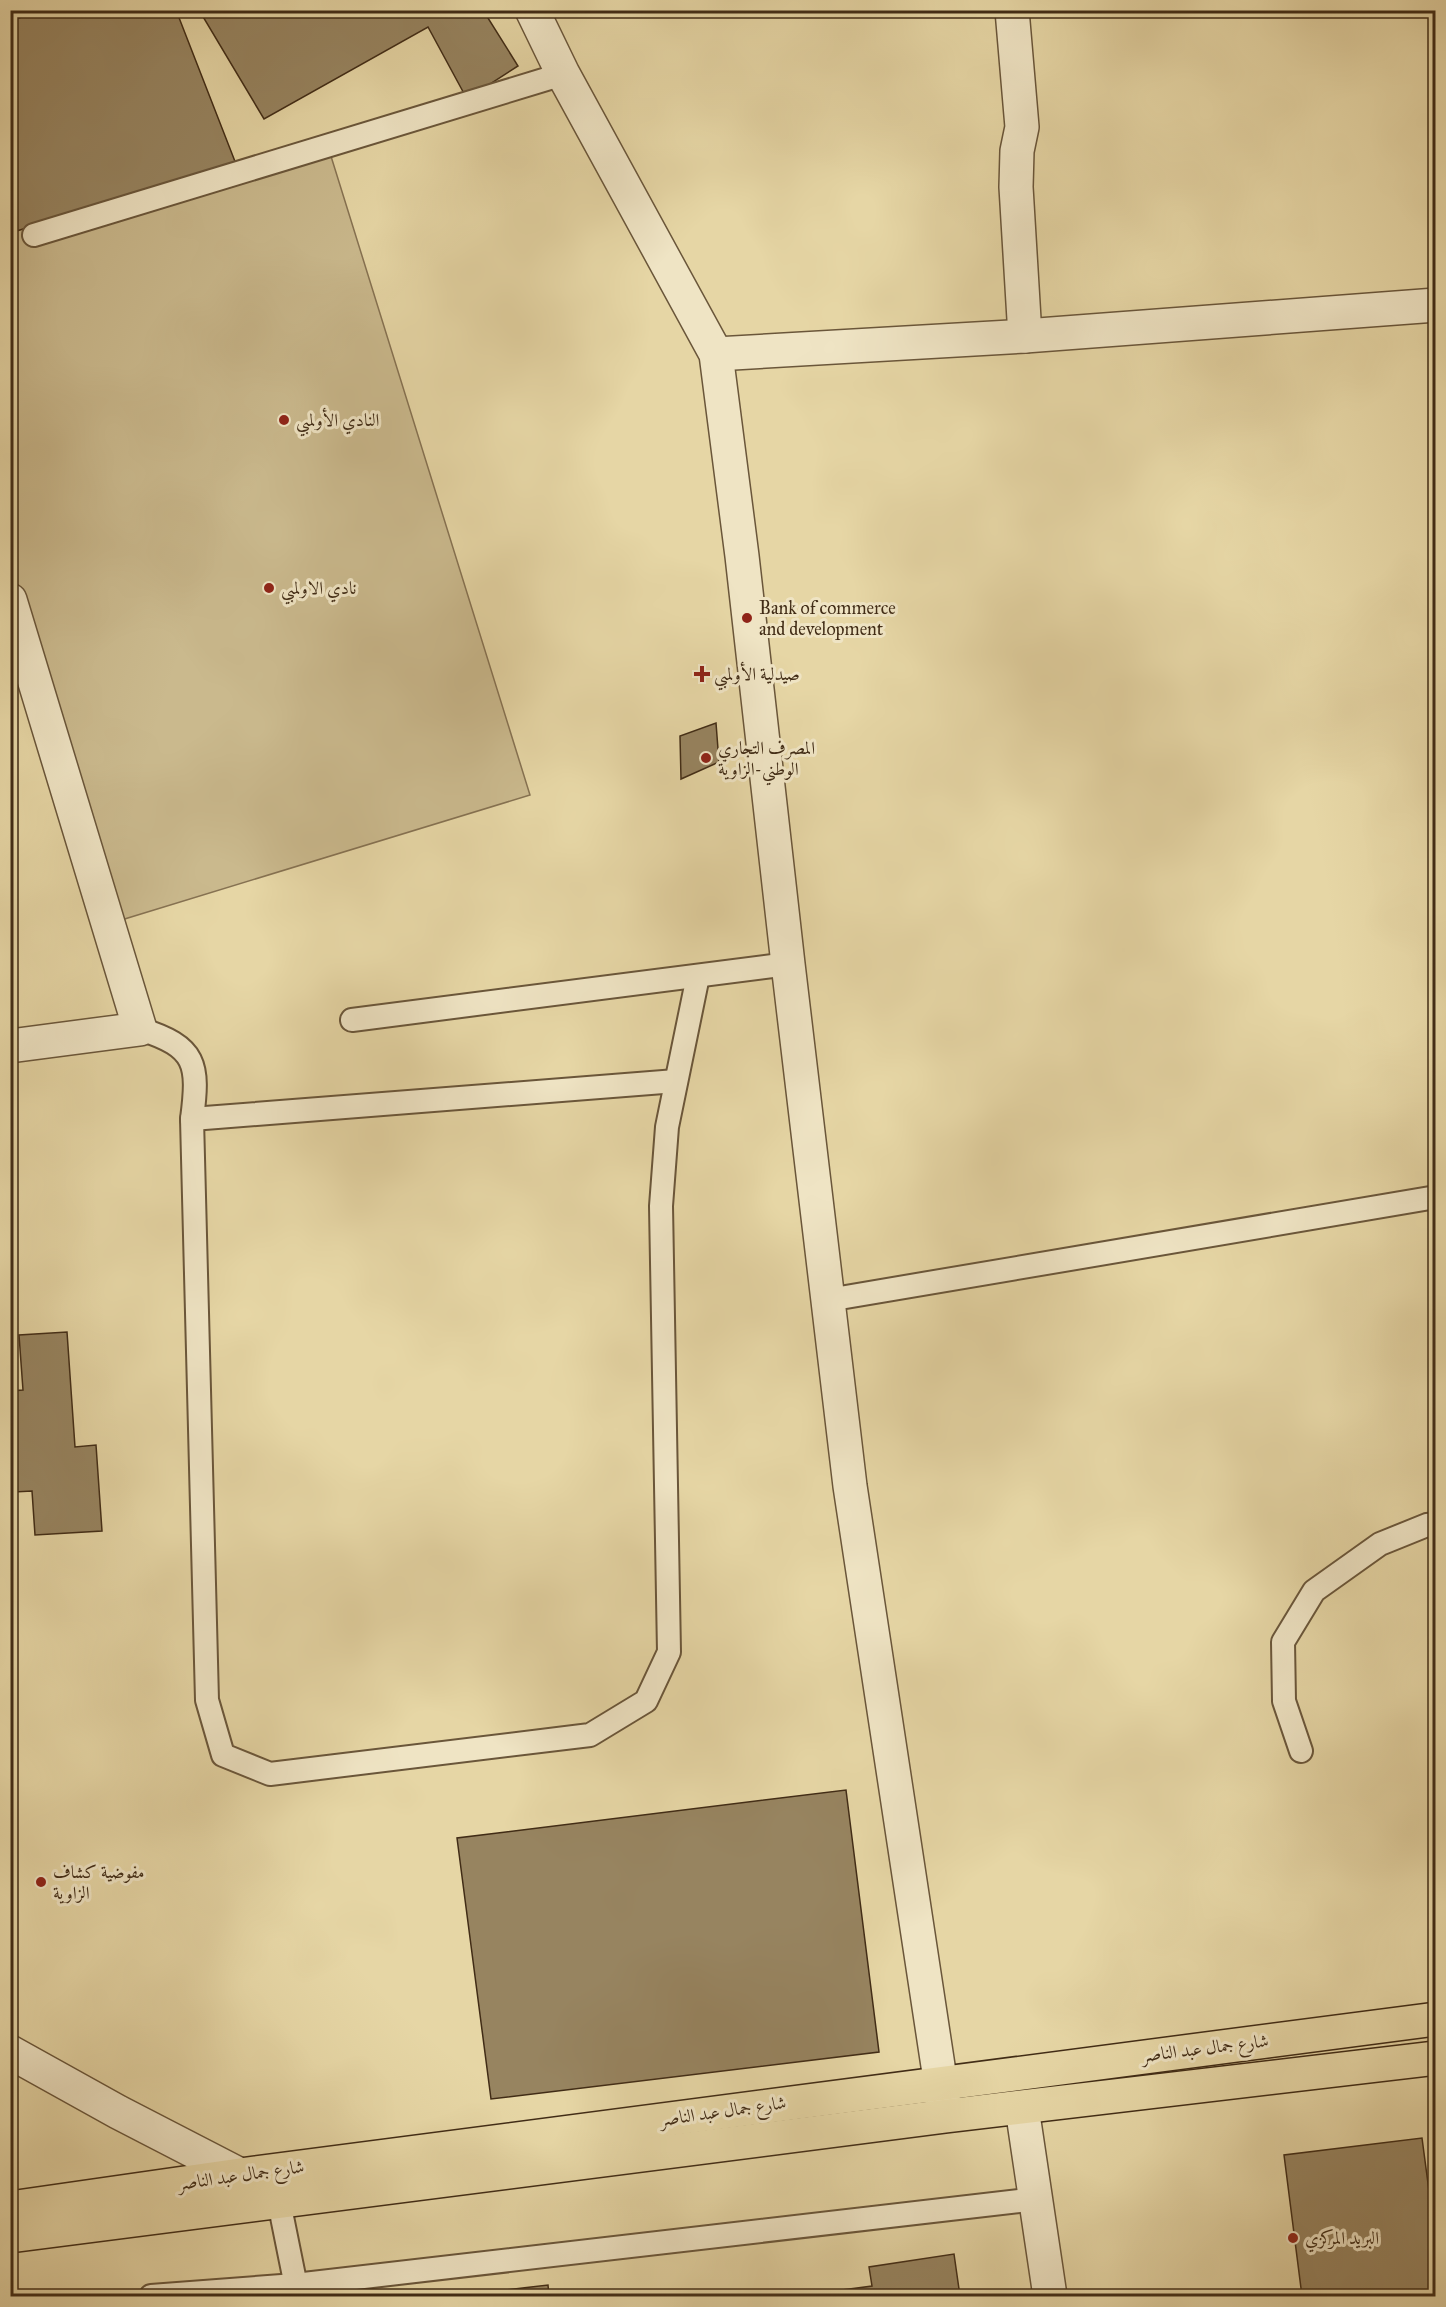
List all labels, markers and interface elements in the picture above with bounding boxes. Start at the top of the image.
place label: النادي الأولمبي [296,407,380,437]
marker: النادي الأولمبي [277,413,291,427]
place label: نادي الاولمبي [281,577,356,605]
marker: نادي الاولمبي [262,581,276,595]
place label: Bank of commerce and development [759,597,896,640]
marker: Bank of commerce and development [740,611,754,625]
place label: صيدلية الأولمبي [714,661,800,691]
marker: صيدلية الأولمبي [695,667,709,681]
place label: المصرف التجاري الوطني-الزاوية [718,737,815,786]
marker: المصرف التجاري الوطني-الزاوية [699,751,713,765]
place label: مفوضية كشاف الزاوية [53,1861,145,1904]
marker: مفوضية كشاف الزاوية [34,1875,48,1889]
street label: شارع جمال عبد الناصر [1138,2029,1270,2071]
street label: شارع جمال عبد الناصر [656,2091,788,2135]
street label: شارع جمال عبد الناصر [174,2155,306,2199]
place label: البريد المركزي [1305,2227,1379,2253]
marker: البريد المركزي [1286,2231,1300,2245]

